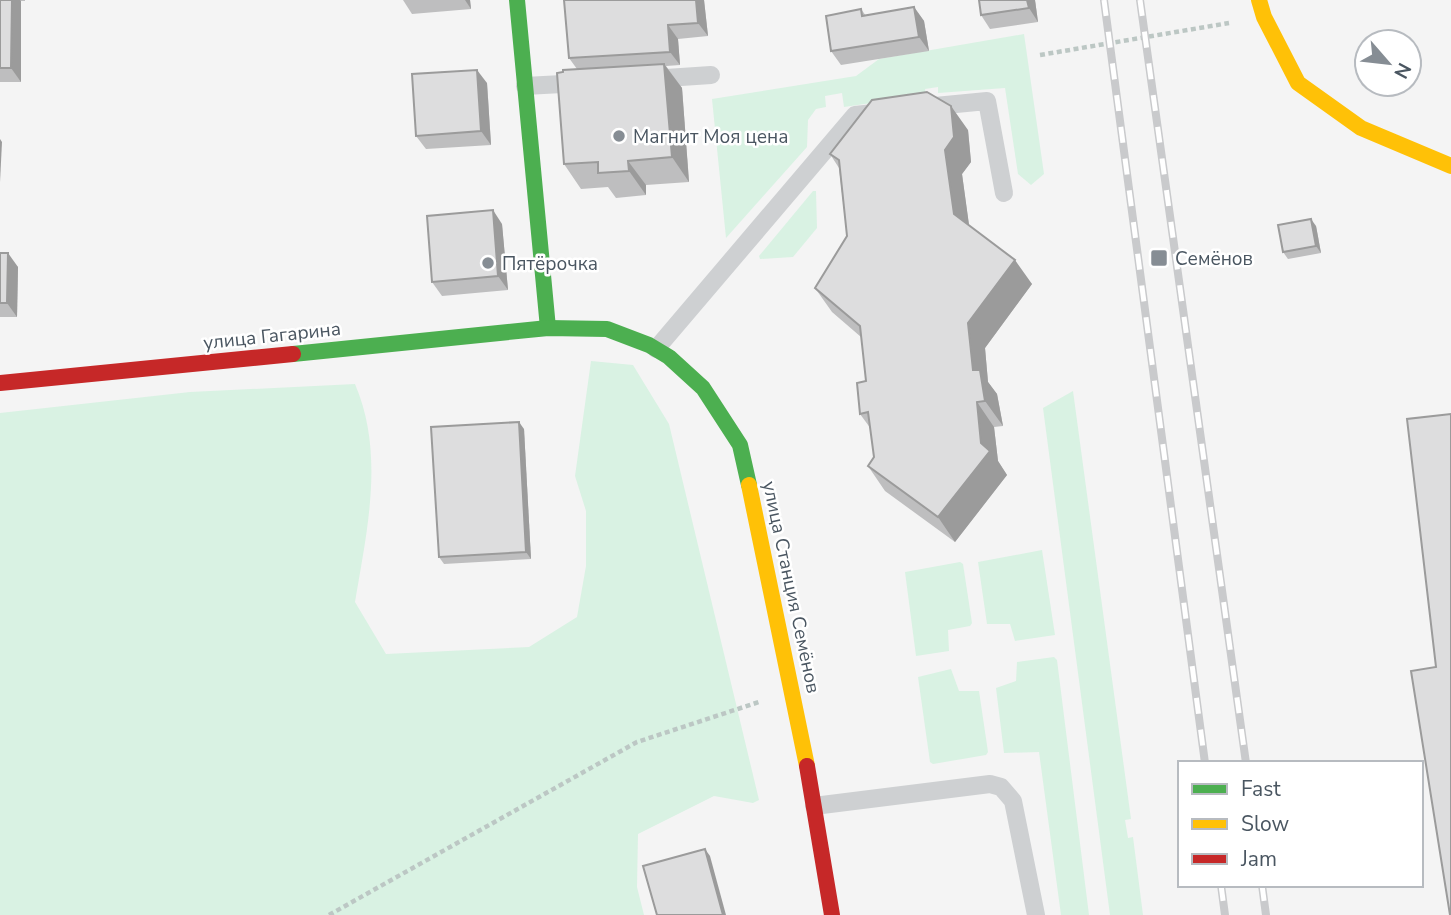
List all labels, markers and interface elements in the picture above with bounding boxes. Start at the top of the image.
north arrow [1353,28,1423,98]
text: N [1387,58,1417,83]
place label: Магнит Моя цена [633,124,789,150]
marker: Магнит Моя цена [611,128,627,144]
place label: Семёнов [1175,246,1253,272]
marker: Семёнов [1149,248,1169,268]
place label: Пятёрочка [502,251,598,277]
marker: Пятёрочка [480,255,496,271]
street label: улица Гагарина [202,316,342,356]
street label: улица Станция Семёнов [756,479,826,696]
legend [1178,761,1423,887]
text: Fast [1241,775,1281,803]
text: Slow [1241,810,1290,838]
text: Jam [1240,845,1277,873]

